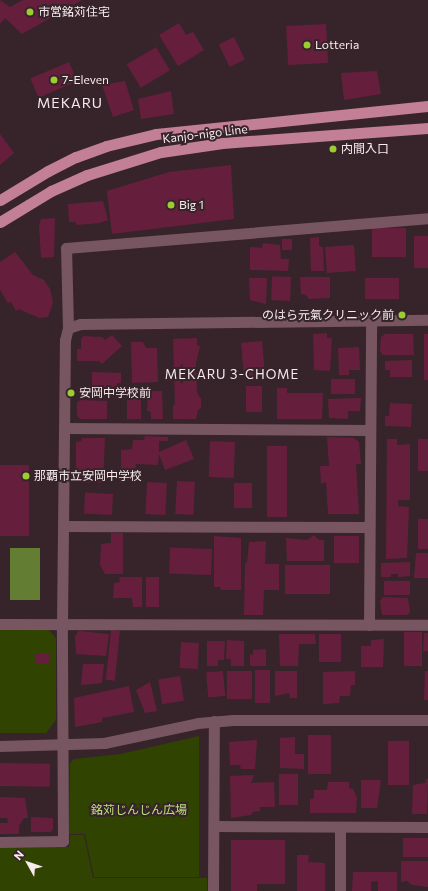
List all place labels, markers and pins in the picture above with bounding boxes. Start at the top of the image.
place label: 市営銘苅住宅 [38,5,110,19]
marker: 市営銘苅住宅 [25,7,35,17]
place label: Lotteria [315,38,359,52]
marker: Lotteria [302,40,312,50]
place label: 7-Eleven [62,73,109,87]
marker: 7-Eleven [49,75,59,85]
place label: 内間入口 [341,142,389,156]
marker: 内間入口 [328,144,338,154]
place label: Big 1 [179,198,204,212]
marker: Big 1 [166,200,176,210]
place label: のはら元氣クリニック前 [262,308,394,322]
marker: のはら元氣クリニック前 [397,310,407,320]
place label: 安岡中学校前 [79,386,151,400]
marker: 安岡中学校前 [66,388,76,398]
place label: 那覇市立安岡中学校 [34,469,142,483]
marker: 那覇市立安岡中学校 [21,471,31,481]

